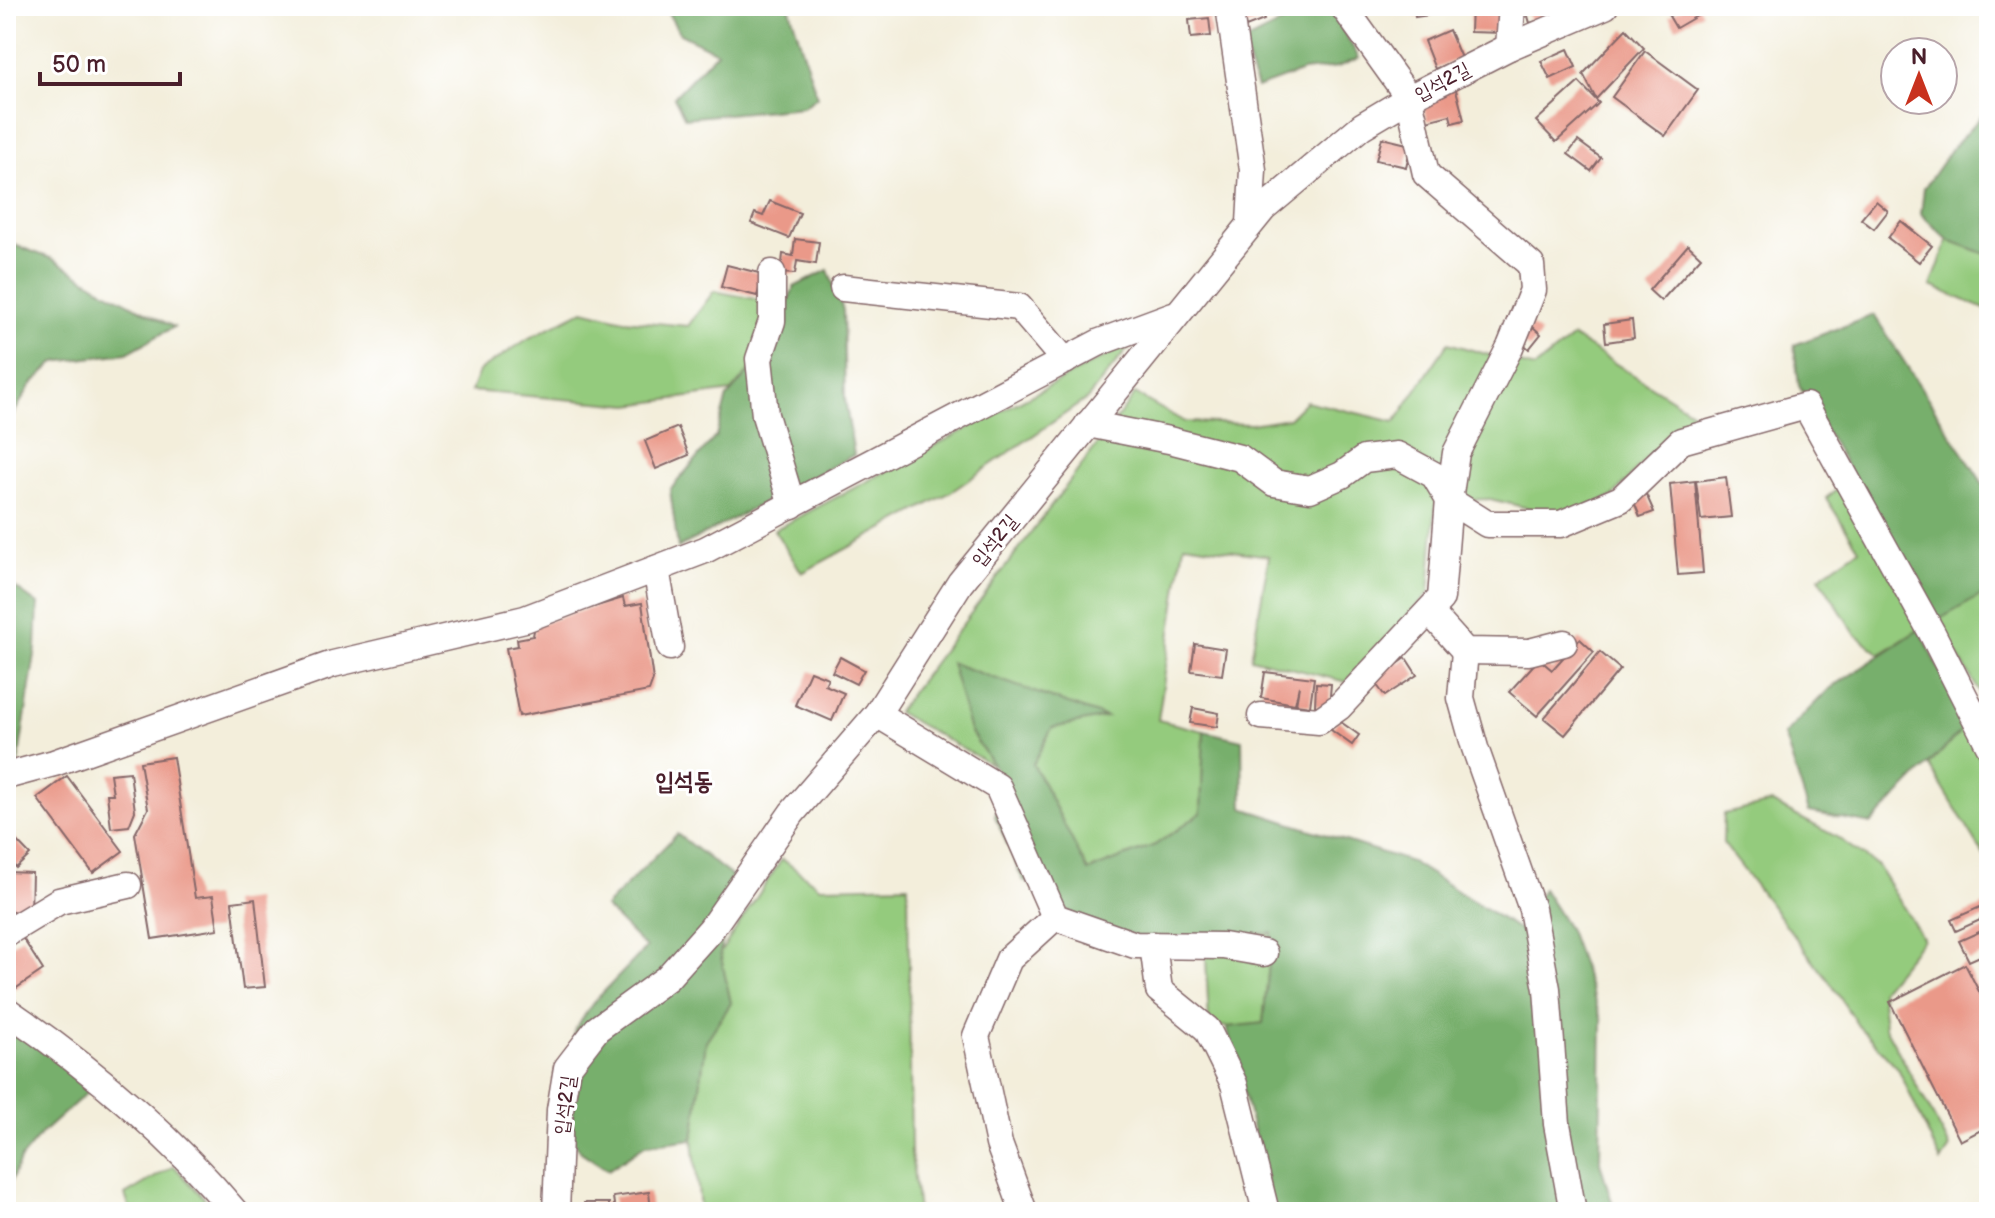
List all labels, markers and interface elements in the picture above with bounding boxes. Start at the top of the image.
scale bar [40,36,180,86]
north arrow [1879,36,1959,116]
text: N [1911,44,1927,71]
text: 50 m [52,50,106,79]
street label: 입석2길 [1410,57,1475,107]
street label: 입석2길 [967,510,1023,572]
district label: 입석동 [655,767,713,796]
street label: 입석2길 [549,1074,581,1137]

